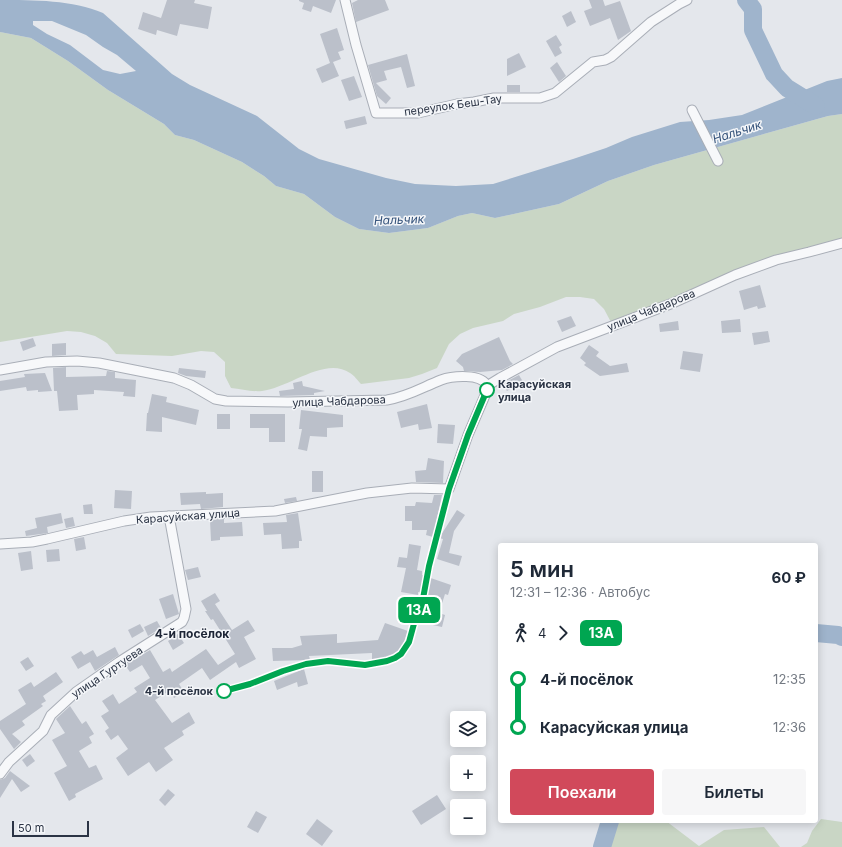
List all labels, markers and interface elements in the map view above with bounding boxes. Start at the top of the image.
street label: переулок Беш-Тау [403,91,503,119]
water label: Нальчик [711,116,764,146]
water label: Нальчик [374,211,425,228]
street label: улица Чабдарова [605,286,697,334]
place label: Карасуйская улица [498,377,571,404]
marker: Карасуйская улица [479,382,495,398]
street label: улица Чабдарова [292,392,386,410]
street label: Карасуйская улица [136,505,240,527]
text: 5 мин [510,556,574,582]
text: 60 ₽ [771,568,806,587]
text: 12:31 – 12:36 · Автобус [510,584,650,600]
line badge: 13А [396,597,442,623]
text: 13А [406,601,432,618]
icon: walk [510,622,532,644]
icon: forward [552,622,574,644]
text: 13А [588,624,614,641]
text: 4 [538,625,546,641]
district label: 4-й посёлок [155,626,229,641]
street label: улица Гуртуева [69,643,145,701]
text: 4-й посёлок [540,670,633,689]
text: 12:35 [773,671,806,687]
marker: 4-й посёлок [216,683,232,699]
place label: 4-й посёлок [145,684,214,698]
map controls [450,711,486,835]
button: layers [450,711,486,747]
text: Карасуйская улица [540,718,689,737]
text: 12:36 [773,719,806,735]
button: + [450,755,486,791]
button: Поехали [510,769,654,815]
button: Билеты [662,769,806,815]
button: − [450,799,486,835]
scale bar [12,819,89,838]
text: 50 m [18,821,44,835]

